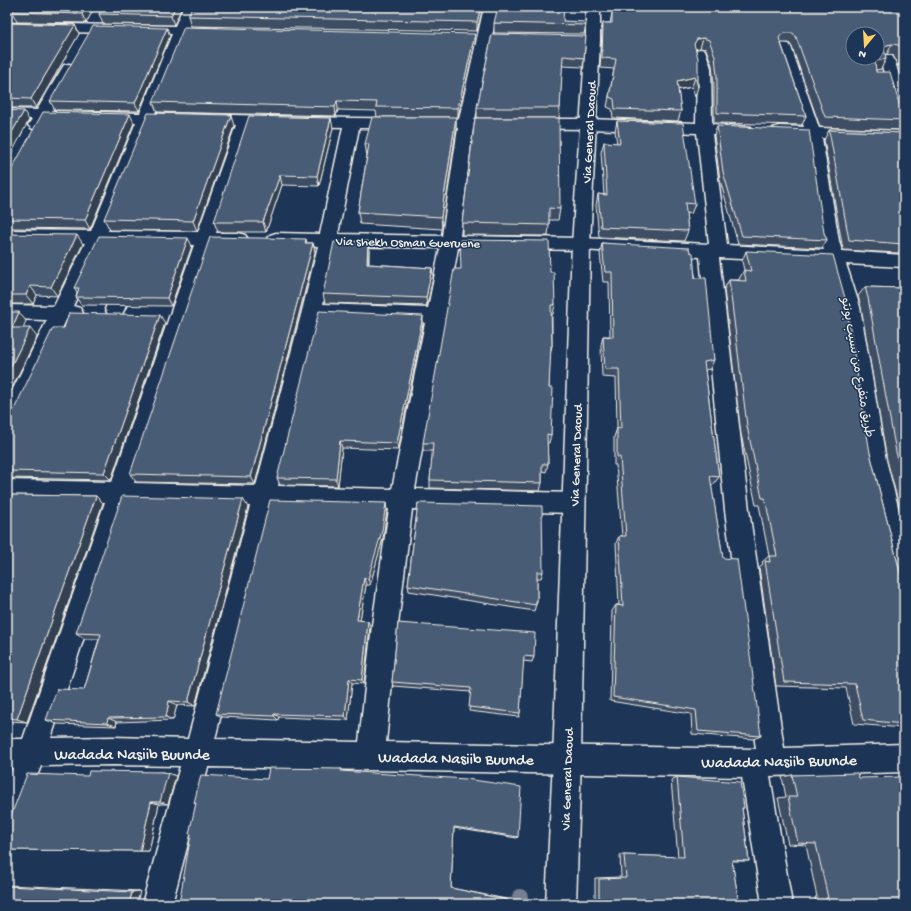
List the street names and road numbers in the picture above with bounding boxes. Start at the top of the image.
street label: Via General Daoud [580,79,601,184]
street label: Via shekh Osman Gueruene [335,235,481,252]
street label: طريق متفرع من نسيب بونتو [837,295,876,439]
street label: Via General Daoud [568,402,587,507]
street label: Via General Daoud [559,726,578,831]
street label: Wadada Nasiib Buunde [54,747,211,766]
street label: Wadada Nasiib Buunde [378,750,535,771]
street label: Wadada Nasiib Buunde [701,753,858,774]

